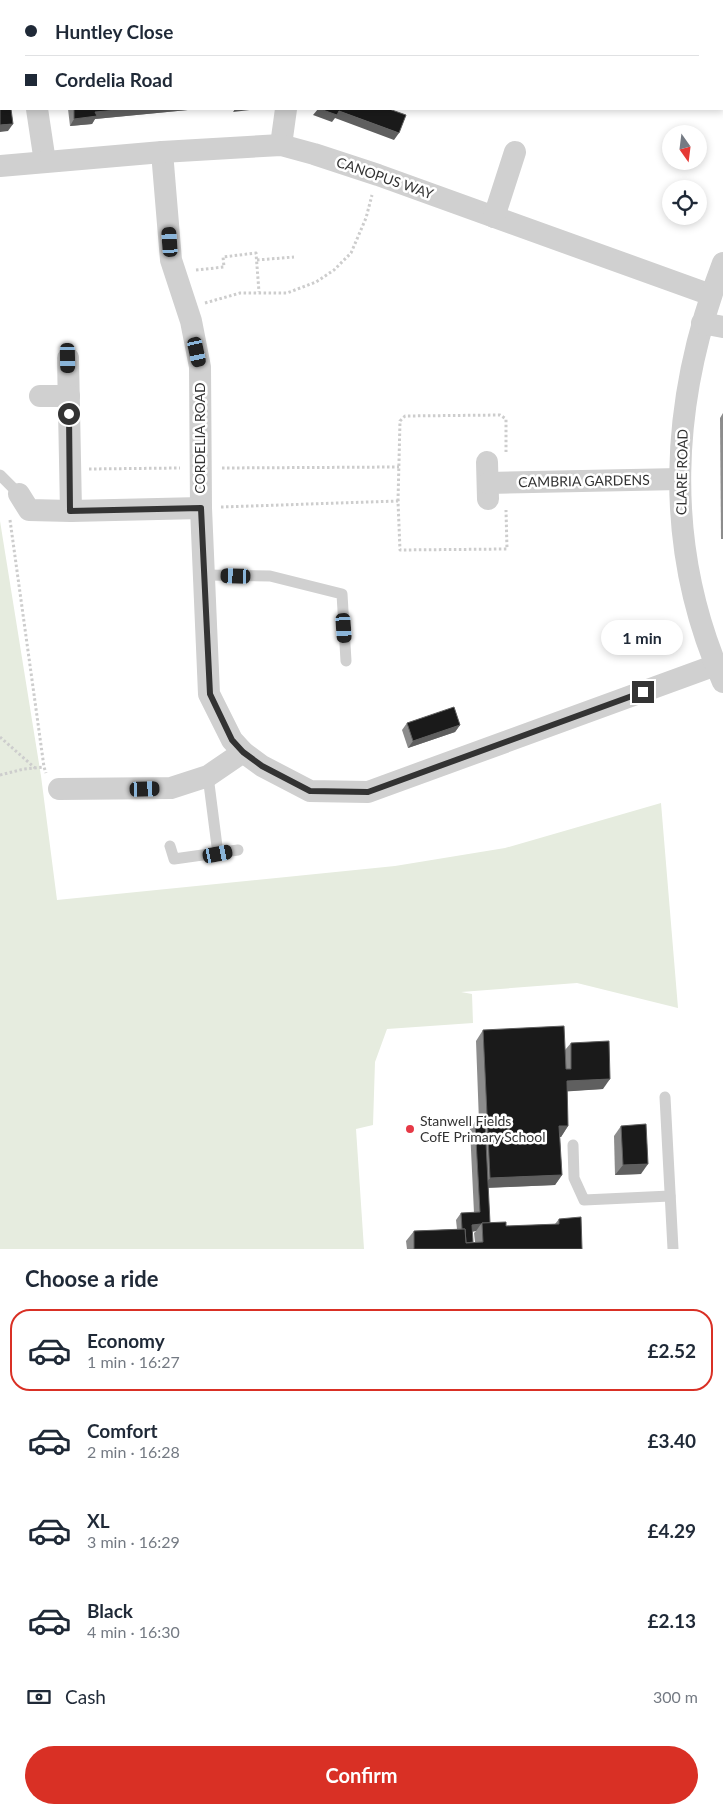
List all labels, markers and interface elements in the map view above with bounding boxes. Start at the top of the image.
text: Huntley Close [55,20,173,43]
text: Cordelia Road [55,68,173,91]
north arrow [662,125,708,170]
map controls [662,125,707,225]
street label: CANOPUS WAY [334,153,436,202]
button: locate [662,180,707,225]
car [161,227,178,257]
car [186,336,207,368]
car [60,343,75,373]
street label: CORDELIA ROAD [191,382,208,494]
route start [58,403,80,425]
street label: CLARE ROAD [672,429,691,515]
street label: CAMBRIA GARDENS [518,471,650,490]
car [220,568,251,584]
car [335,613,352,643]
callout: 1 min [602,620,684,654]
text: 1 min [622,628,662,647]
route end [632,681,654,703]
car [129,781,160,797]
car [201,844,234,864]
place label: Stanwell Fields CofE Primary School [420,1112,546,1145]
marker: Stanwell Fields CofE Primary School [404,1123,416,1135]
text: Choose a ride [25,1265,159,1292]
icon: car [27,1328,72,1373]
text: Economy [87,1329,165,1352]
text: £2.52 [647,1339,696,1362]
text: 1 min · 16:27 [87,1352,180,1371]
icon: car [27,1418,72,1463]
text: Comfort [87,1419,158,1442]
text: £3.40 [647,1429,696,1452]
text: 2 min · 16:28 [87,1442,180,1461]
icon: car [27,1508,72,1553]
text: XL [87,1509,110,1532]
text: £4.29 [647,1519,696,1542]
text: 3 min · 16:29 [87,1532,180,1551]
icon: car [27,1598,72,1643]
text: Black [87,1599,133,1622]
text: £2.13 [647,1609,696,1632]
text: 4 min · 16:30 [87,1622,180,1641]
icon: cash [25,1683,53,1711]
text: Cash [65,1685,106,1708]
text: 300 m [653,1687,698,1706]
button: Confirm [25,1746,698,1804]

